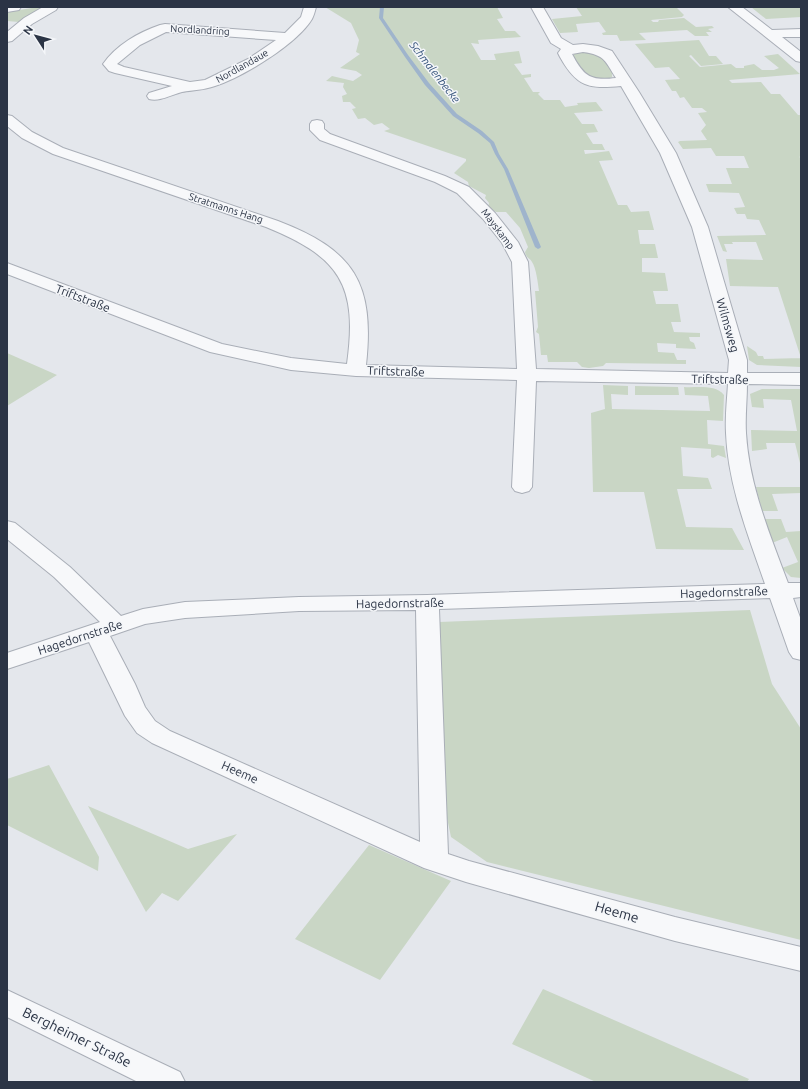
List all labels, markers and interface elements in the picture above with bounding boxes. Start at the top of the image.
north arrow [16,16,56,56]
text: N [21,23,35,37]
street label: Nordlandring [170,23,230,37]
water label: Schmalenbecke [407,38,463,105]
street label: Nordlandaue [214,47,270,85]
street label: Stratmanns Hang [187,191,265,225]
street label: Mayskamp [479,207,517,251]
street label: Triftstraße [54,282,112,314]
street label: Wilmsweg [714,296,742,354]
street label: Triftstraße [367,364,425,378]
street label: Triftstraße [691,372,749,386]
street label: Hagedornstraße [680,584,768,600]
street label: Hagedornstraße [356,596,444,610]
street label: Hagedornstraße [36,617,124,657]
street label: Heeme [220,758,260,786]
street label: Heeme [593,898,641,926]
street label: Bergheimer Straße [20,1004,134,1070]

